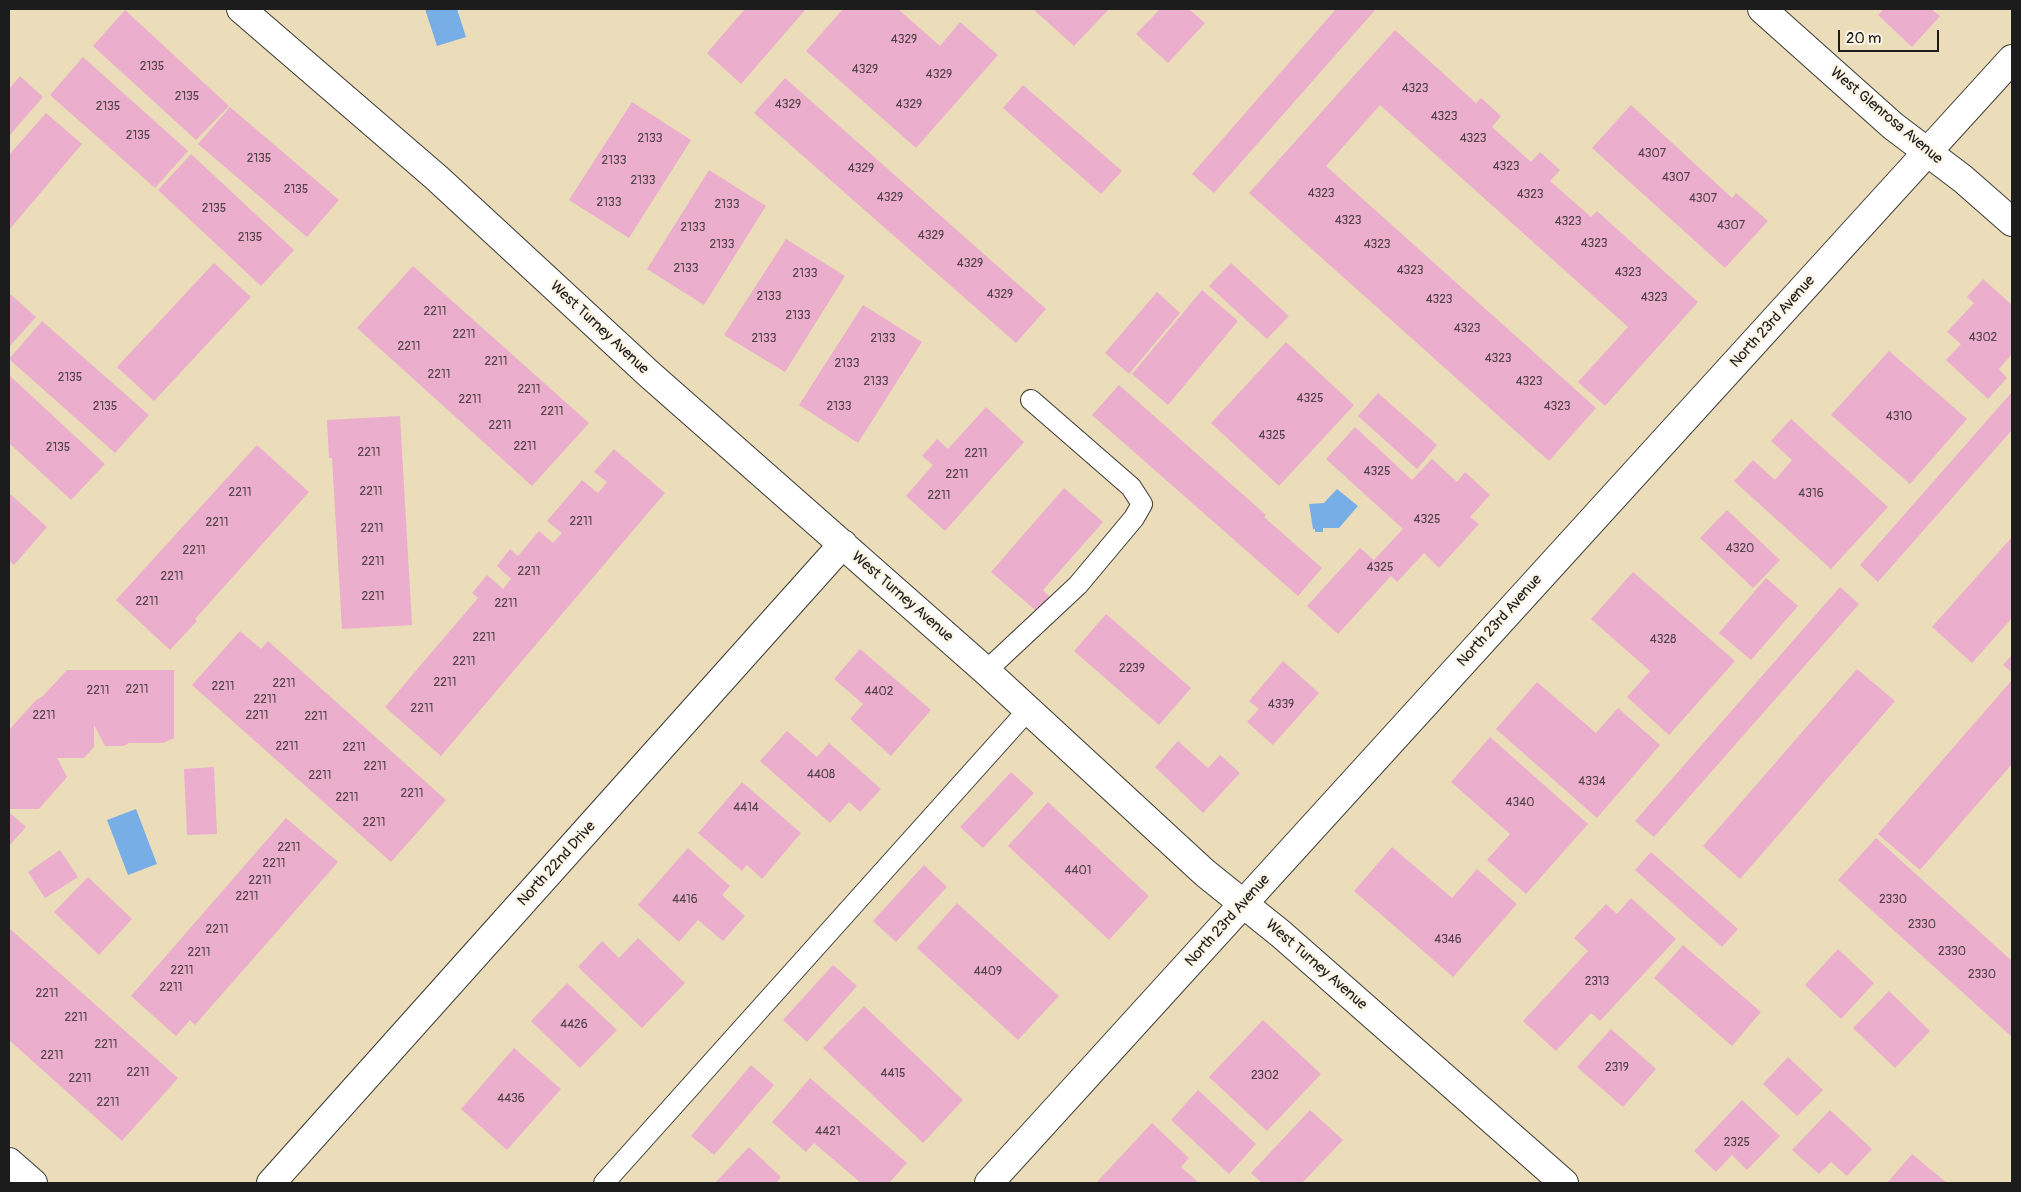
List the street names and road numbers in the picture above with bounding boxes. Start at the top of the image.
street label: West Glenrosa Avenue [1826,64,1946,168]
street label: North 23rd Avenue [1727,272,1819,372]
street label: West Turney Avenue [546,278,652,378]
street label: West Turney Avenue [848,548,956,646]
street label: North 23rd Avenue [1454,571,1546,671]
street label: North 22nd Drive [514,818,600,910]
street label: North 23rd Avenue [1182,871,1274,971]
street label: West Turney Avenue [1262,916,1370,1014]

